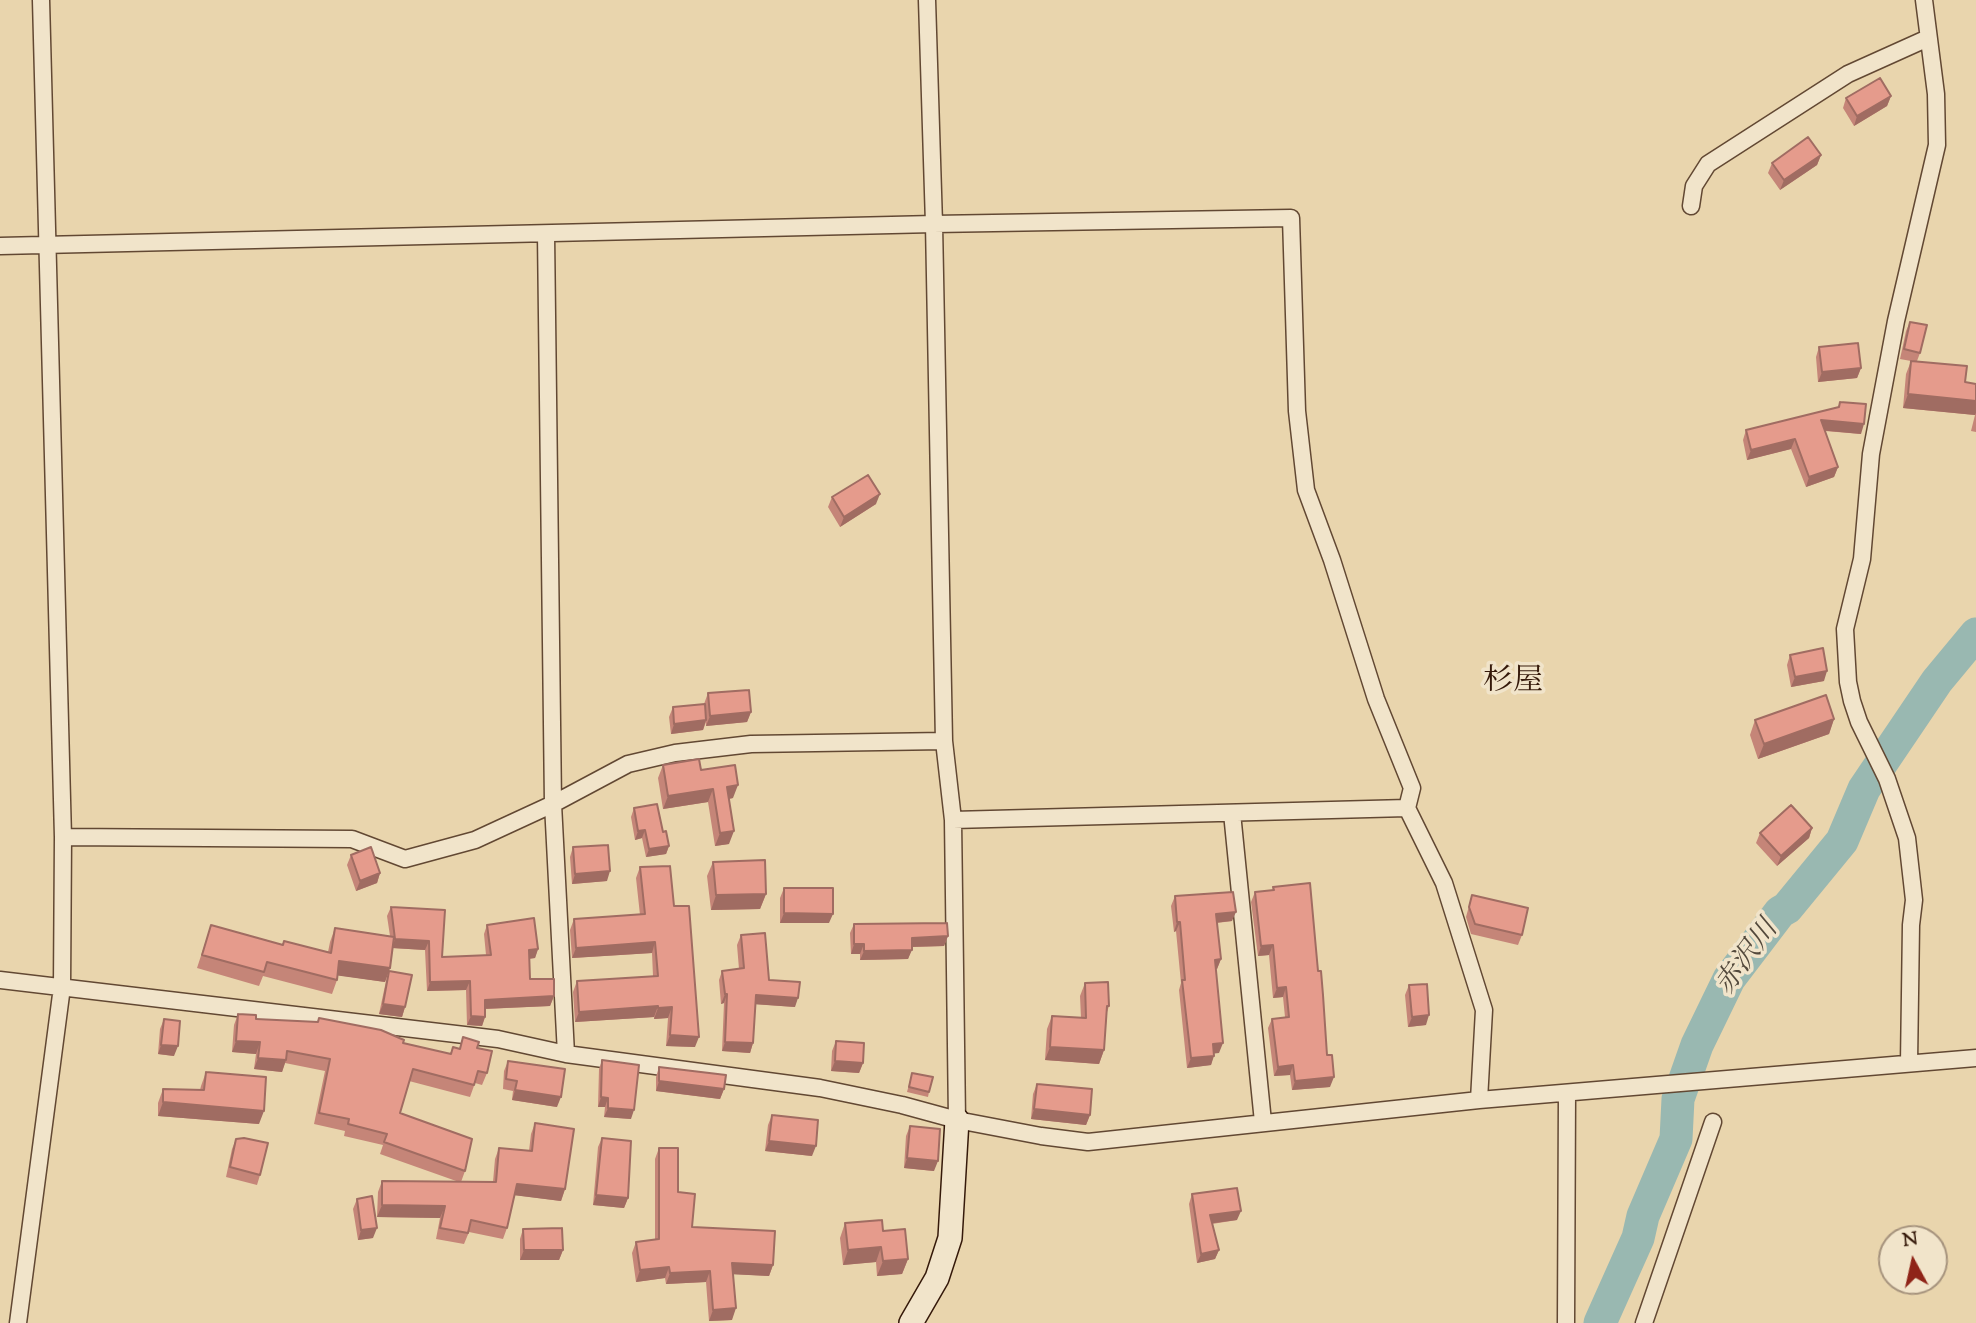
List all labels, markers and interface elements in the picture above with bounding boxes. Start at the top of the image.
district label: 杉屋 [1483,666,1543,702]
water label: 赤沢川 [1711,915,1787,1003]
north arrow [1878,1225,1948,1295]
text: N [1901,1226,1920,1255]

